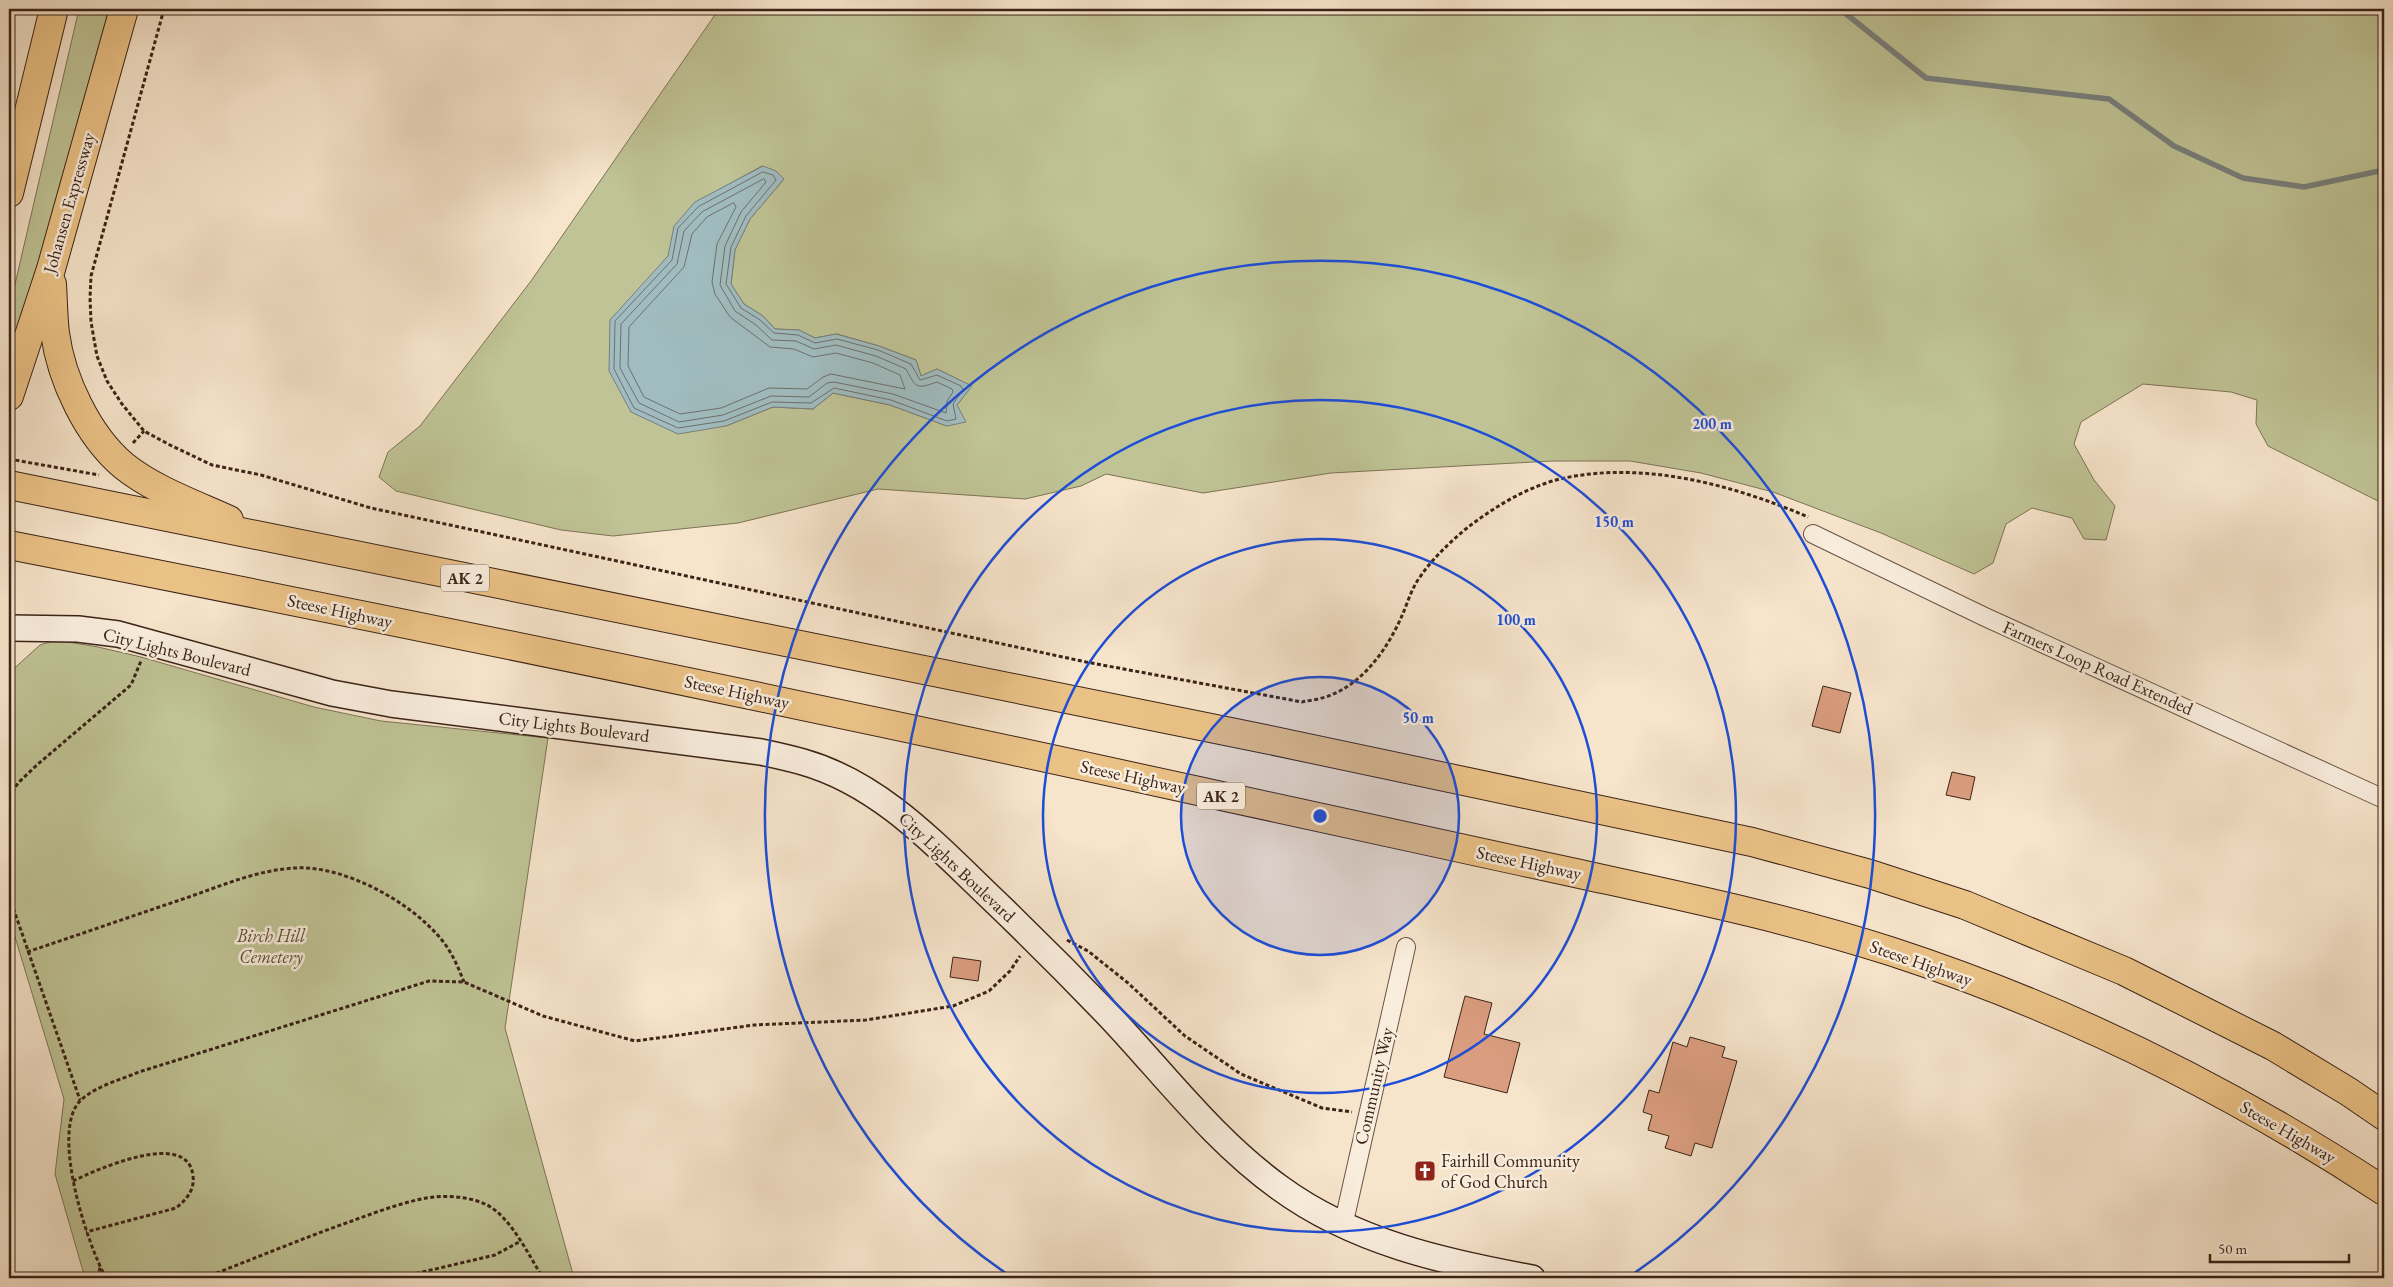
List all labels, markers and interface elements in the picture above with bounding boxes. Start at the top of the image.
street label: Johansen Expressway [37,130,100,278]
text: 200 m [1692,414,1732,433]
text: 150 m [1594,512,1634,531]
road number: AK 2 [441,564,489,592]
street label: Steese Highway [285,588,395,633]
text: 100 m [1496,610,1536,629]
street label: Farmers Loop Road Extended [1999,615,2198,720]
street label: City Lights Boulevard [101,622,254,681]
street label: Steese Highway [682,669,792,714]
street label: City Lights Boulevard [497,706,652,747]
text: 50 m [1402,708,1434,727]
street label: Steese Highway [1078,754,1188,799]
road number: AK 2 [1197,782,1245,809]
street label: City Lights Boulevard [894,807,1021,927]
centre of rings [1311,807,1329,825]
street label: Steese Highway [1474,840,1584,885]
park label: Birch Hill Cemetery [236,924,306,969]
street label: Steese Highway [1867,934,1976,991]
street label: Community Way [1349,1025,1398,1147]
street label: Steese Highway [2236,1095,2340,1168]
place label: Fairhill Community of God Church [1441,1149,1580,1193]
church icon: Fairhill Community of God Church [1413,1159,1437,1183]
scale bar [2210,1232,2349,1264]
text: 50 m [2218,1239,2247,1258]

